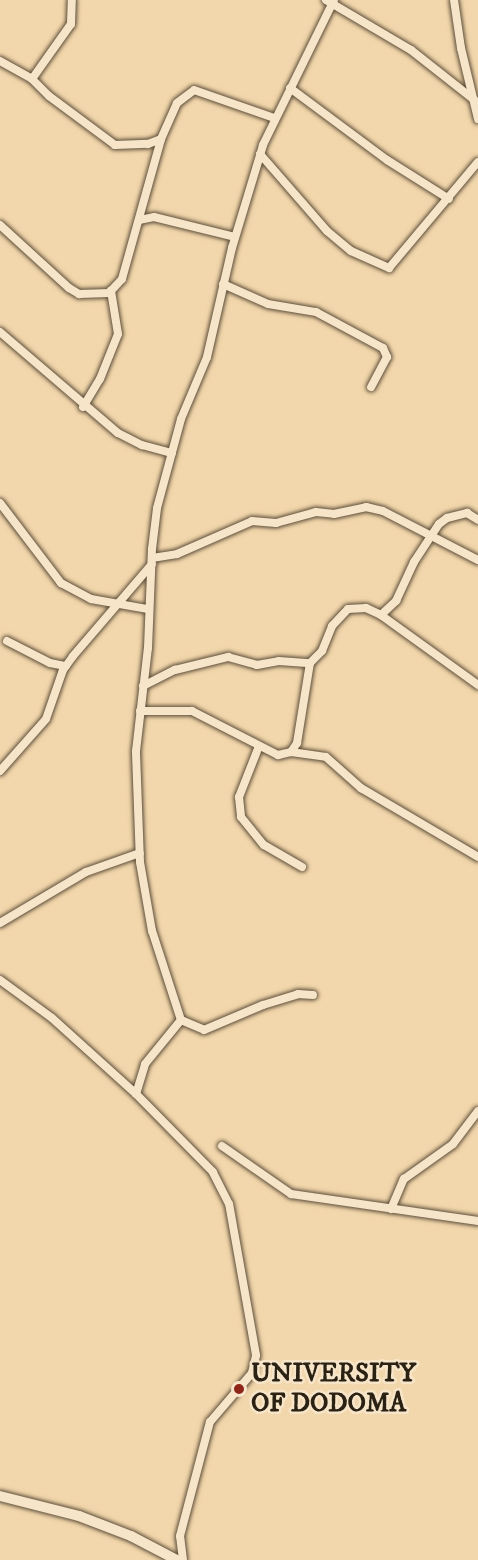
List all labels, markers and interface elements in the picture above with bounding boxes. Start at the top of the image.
place label: UNIVERSITY OF DODOMA [251,1358,416,1420]
marker: UNIVERSITY OF DODOMA [232,1382,246,1396]

